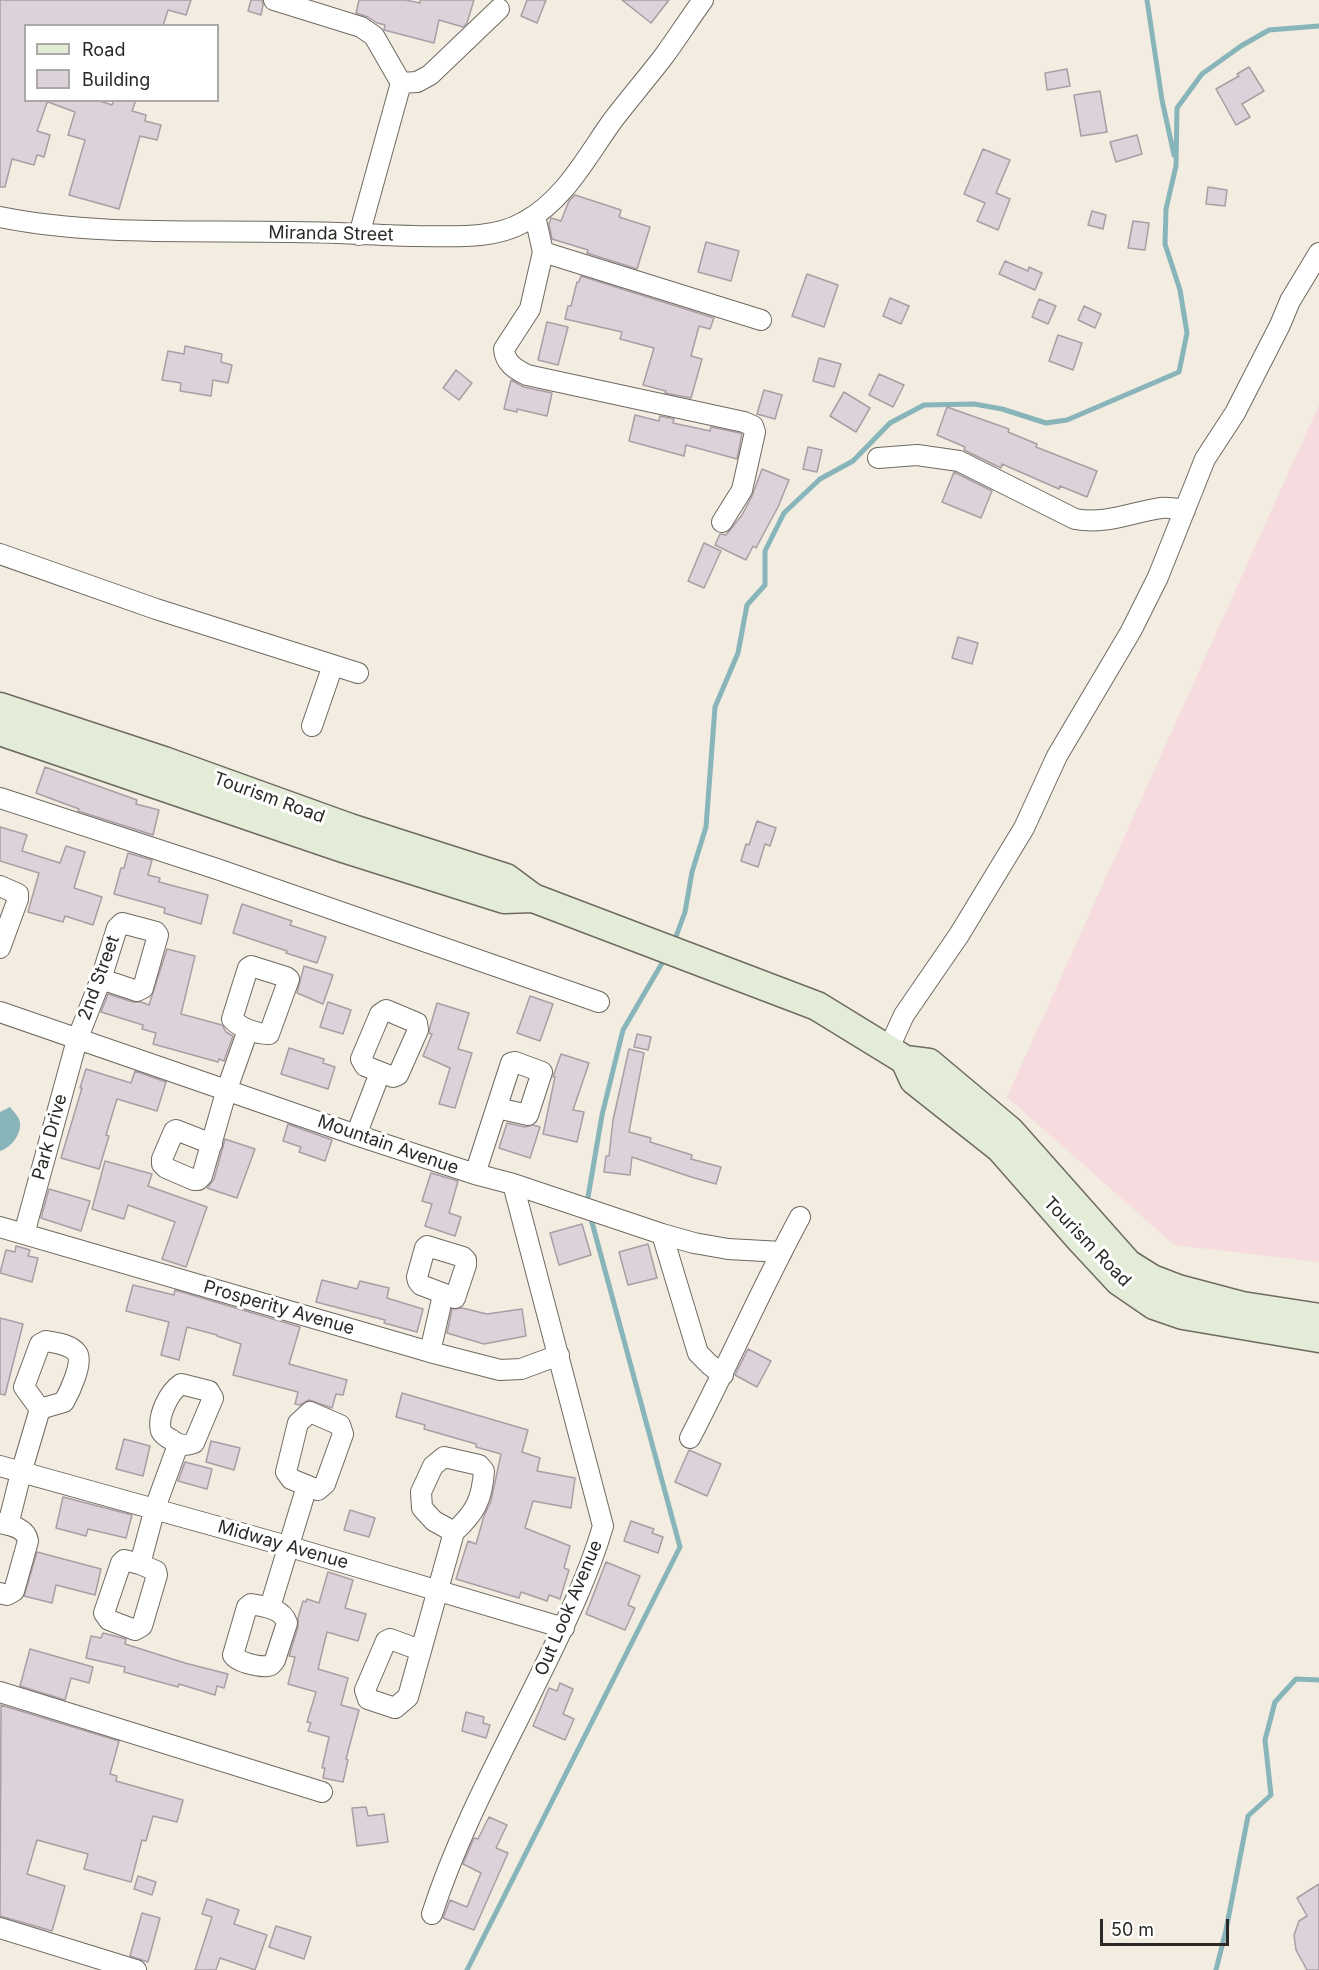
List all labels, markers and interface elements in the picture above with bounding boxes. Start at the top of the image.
legend [24,24,219,102]
text: Road [82,39,125,60]
text: Building [82,69,150,90]
street label: Miranda Street [268,222,394,246]
street label: Tourism Road [210,768,328,828]
street label: 2nd Street [74,933,124,1023]
street label: Park Drive [28,1092,72,1182]
street label: Mountain Avenue [315,1111,461,1179]
street label: Tourism Road [1039,1192,1135,1292]
street label: Prosperity Avenue [201,1276,357,1340]
street label: Midway Avenue [215,1516,351,1574]
street label: Out Look Avenue [531,1537,607,1679]
scale bar [1103,1907,1232,1945]
text: 50 m [1111,1919,1154,1940]

